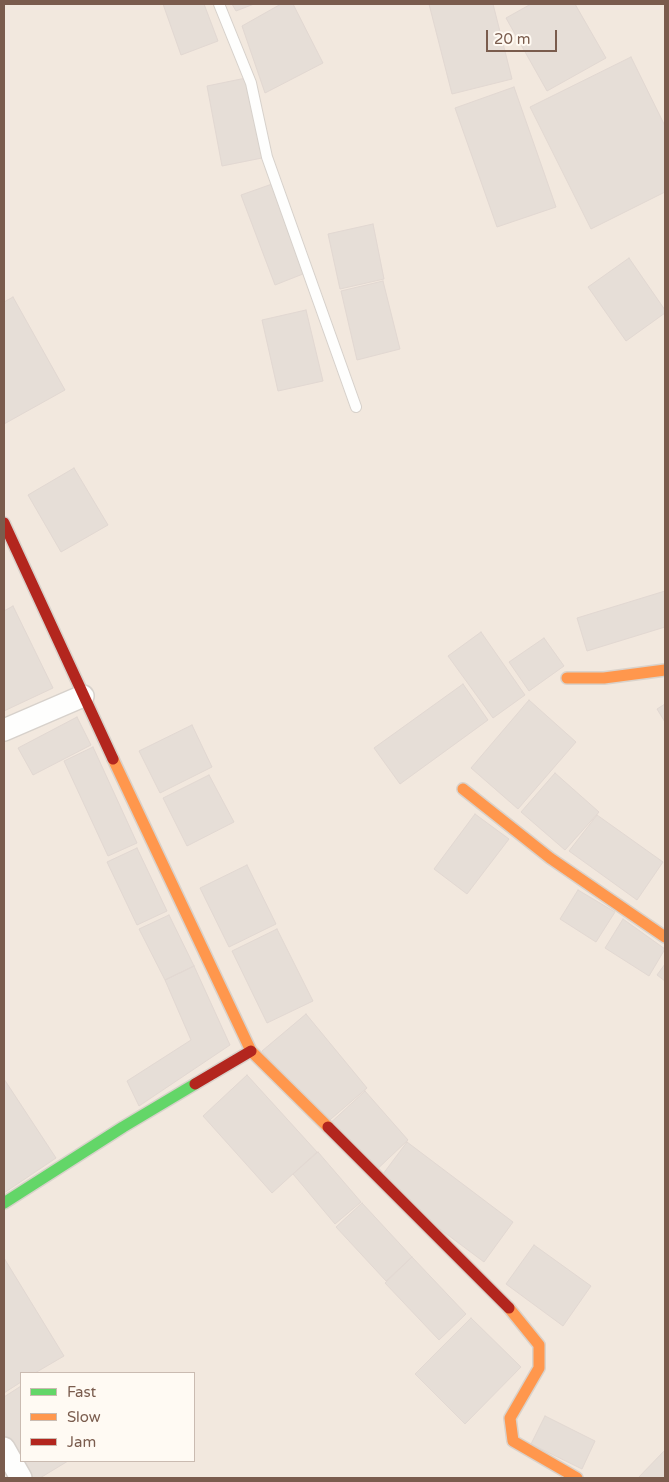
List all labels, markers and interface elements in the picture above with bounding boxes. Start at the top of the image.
scale bar [489,20,560,52]
text: 20 m [494,30,531,48]
legend [20,1372,195,1462]
text: Fast [67,1383,96,1401]
text: Slow [67,1408,101,1426]
text: Jam [67,1433,96,1451]

